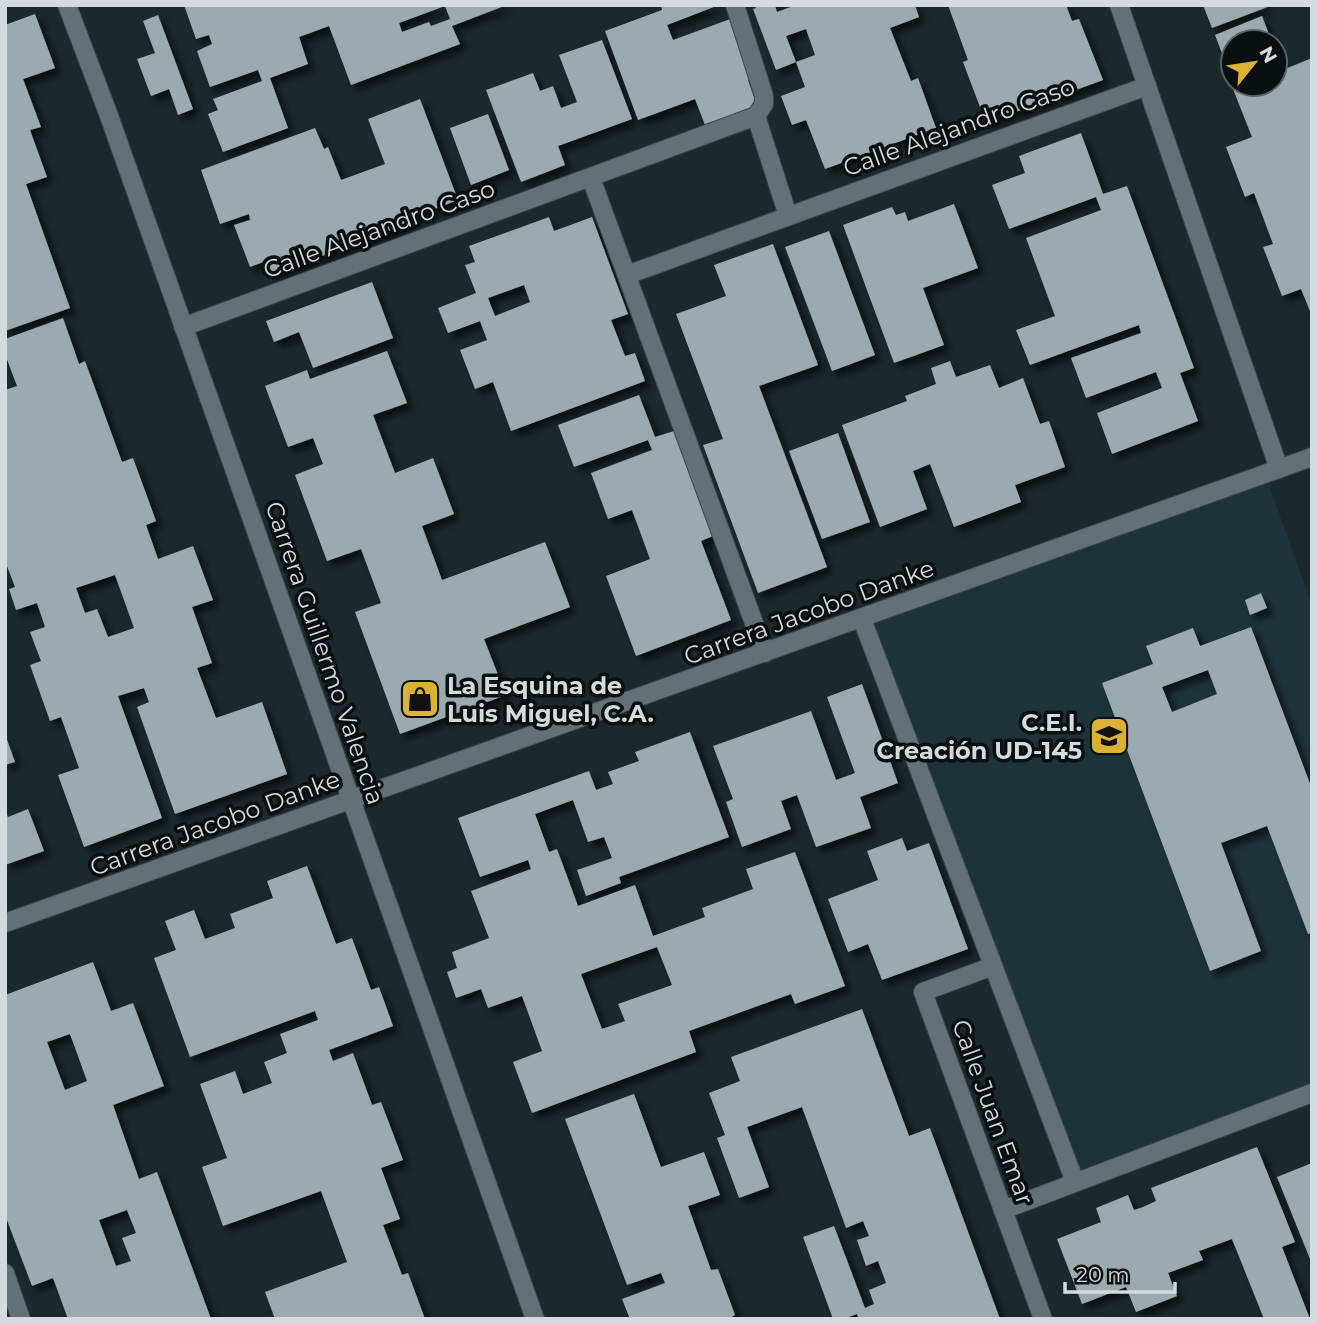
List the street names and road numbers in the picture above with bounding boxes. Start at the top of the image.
street label: Calle Alejandro Caso [839,72,1079,182]
street label: Calle Alejandro Caso [259,174,499,284]
street label: Carrera Guillermo Valencia [259,498,391,808]
street label: Carrera Jacobo Danke [680,553,938,671]
street label: Carrera Jacobo Danke [86,764,344,882]
street label: Calle Juan Emar [946,1016,1040,1208]

